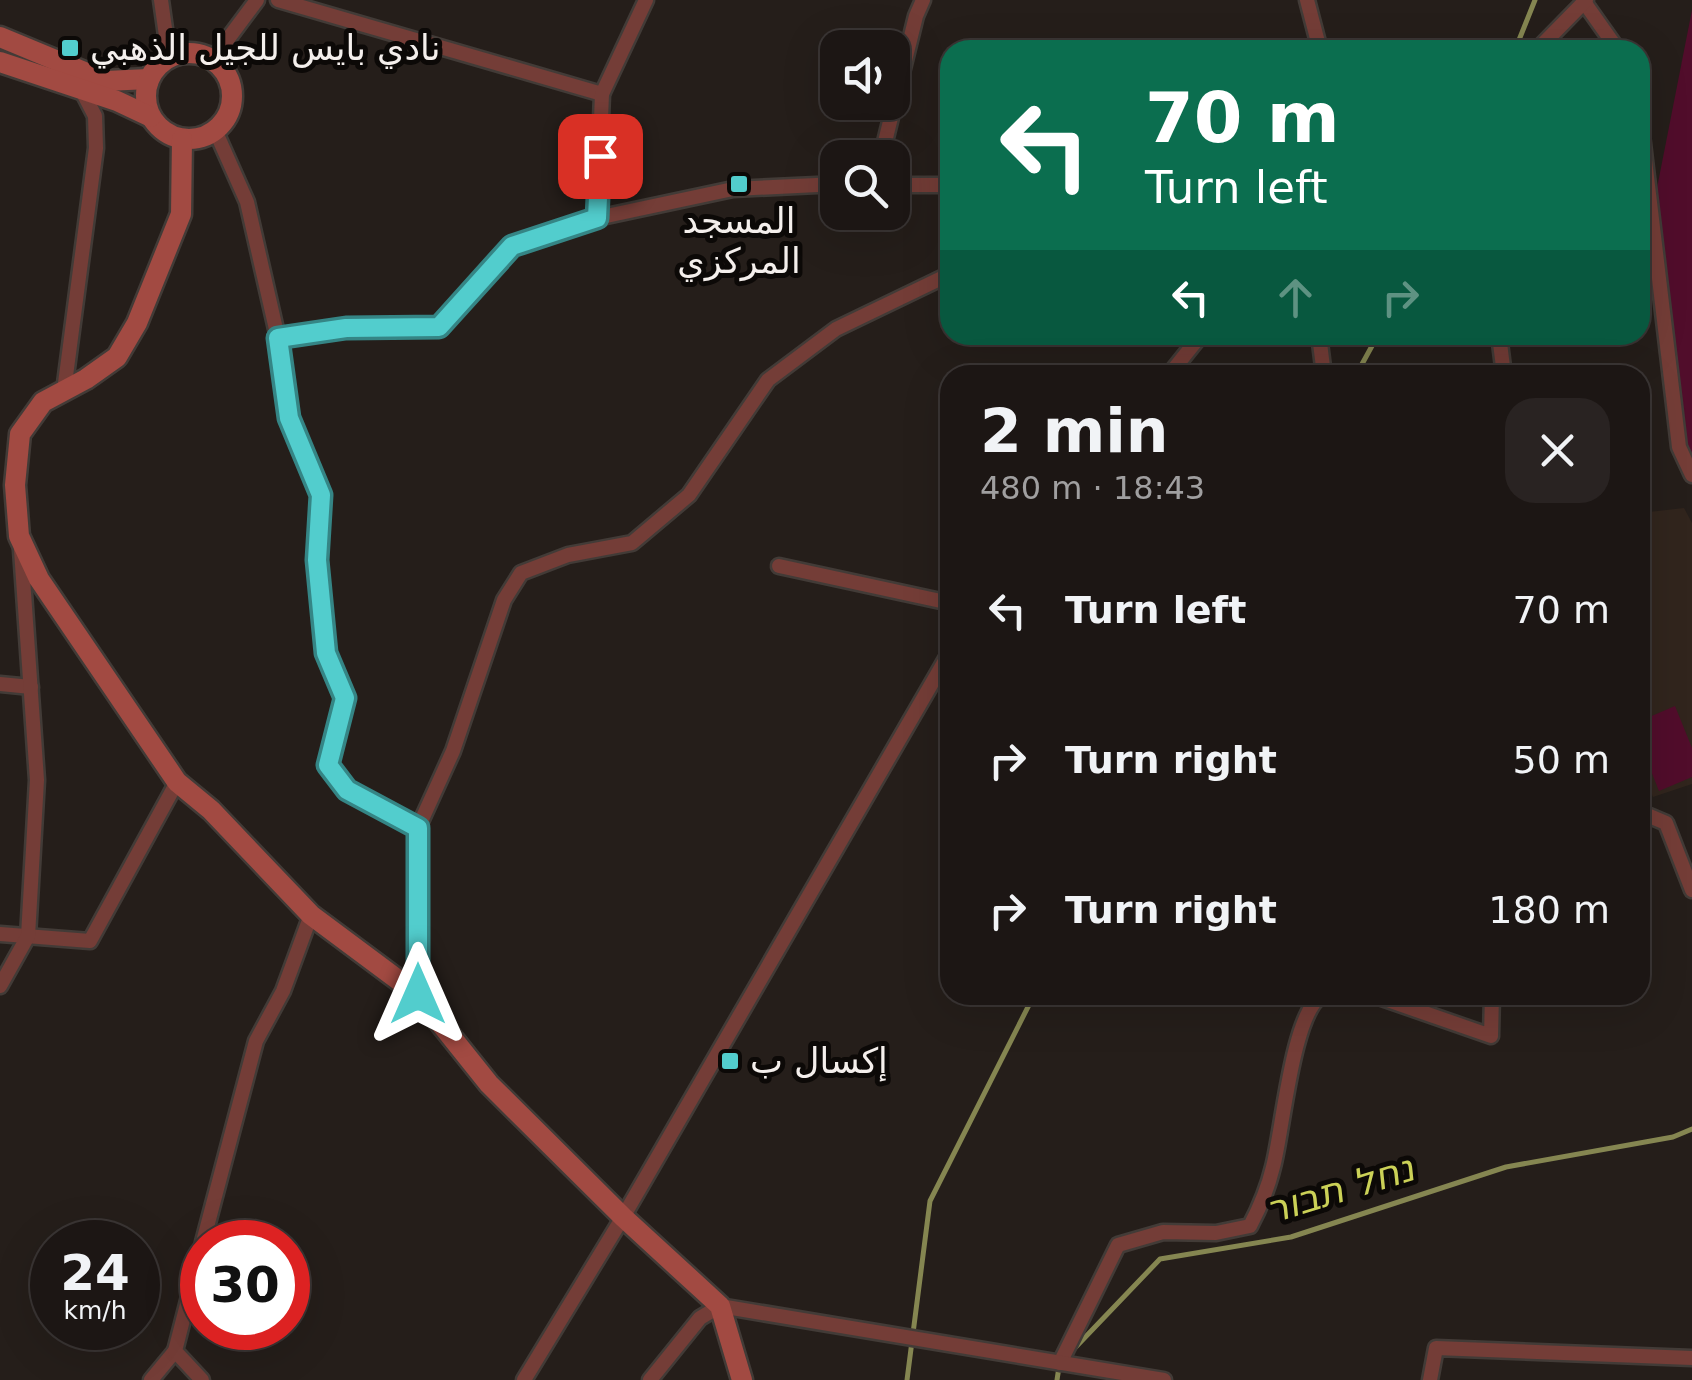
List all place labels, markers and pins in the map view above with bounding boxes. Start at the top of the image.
place label: نادي بايس للجيل الذهبي [90,28,440,69]
marker: نادي بايس للجيل الذهبي [59,37,81,59]
pin [558,114,643,199]
marker: المسجد المركزي [728,173,750,195]
place label: المسجد المركزي [677,201,801,282]
place label: إكسال ب [750,1041,888,1082]
marker: إكسال ب [719,1050,741,1072]

